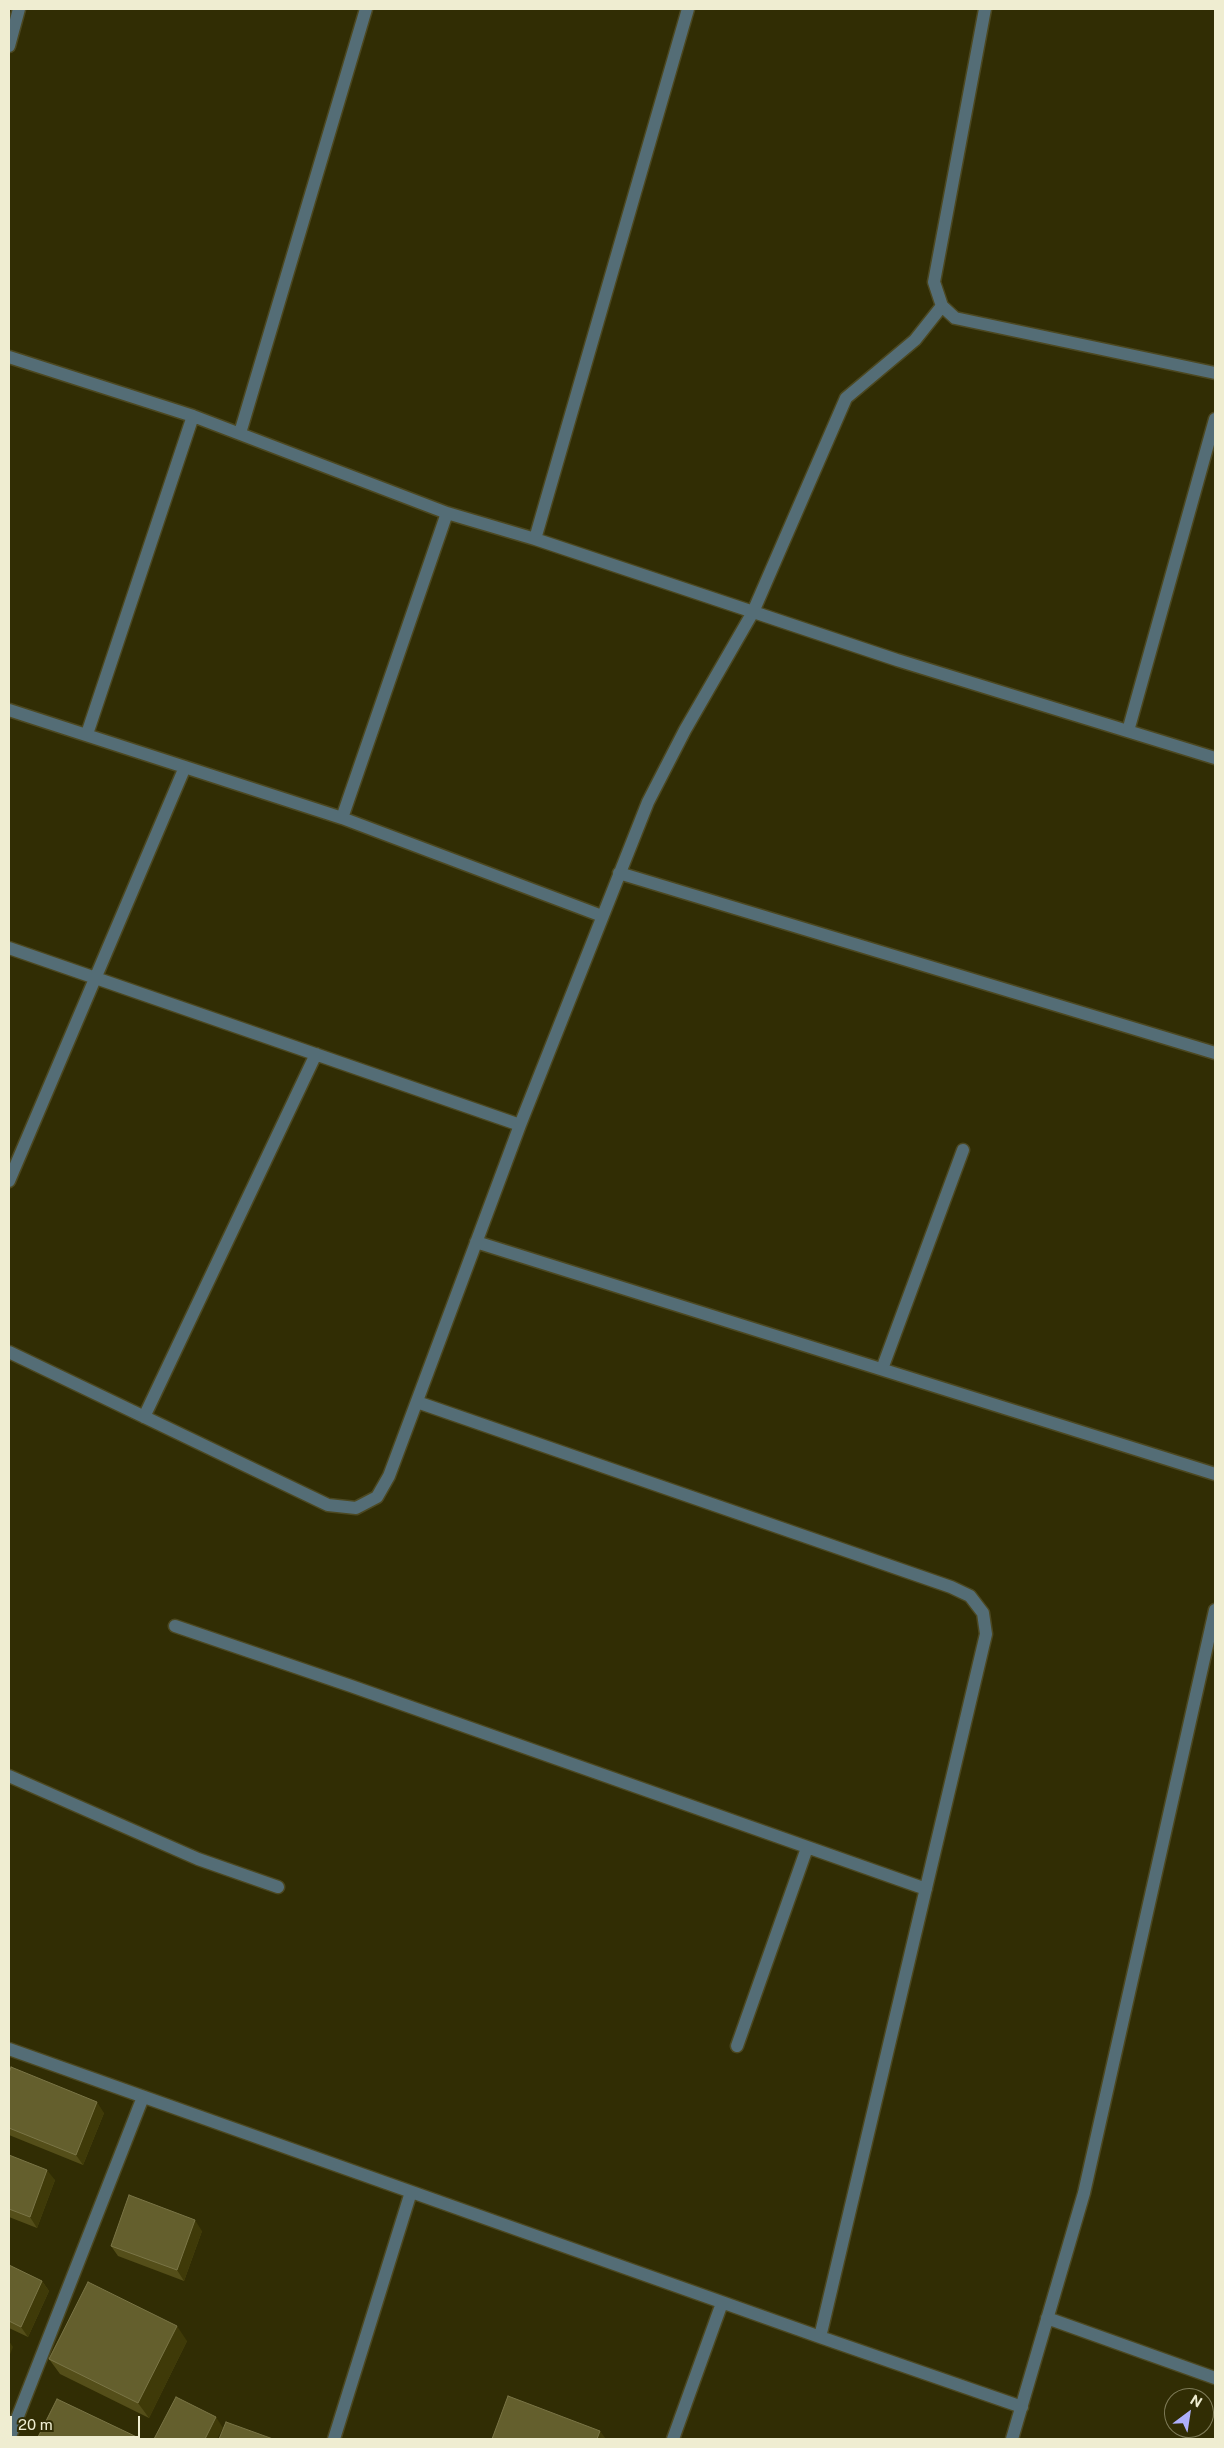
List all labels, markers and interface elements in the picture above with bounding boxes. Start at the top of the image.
north arrow [1164,2388,1214,2438]
text: N [1187,2391,1205,2411]
scale bar [12,2406,142,2438]
text: 20 m [18,2416,53,2433]

